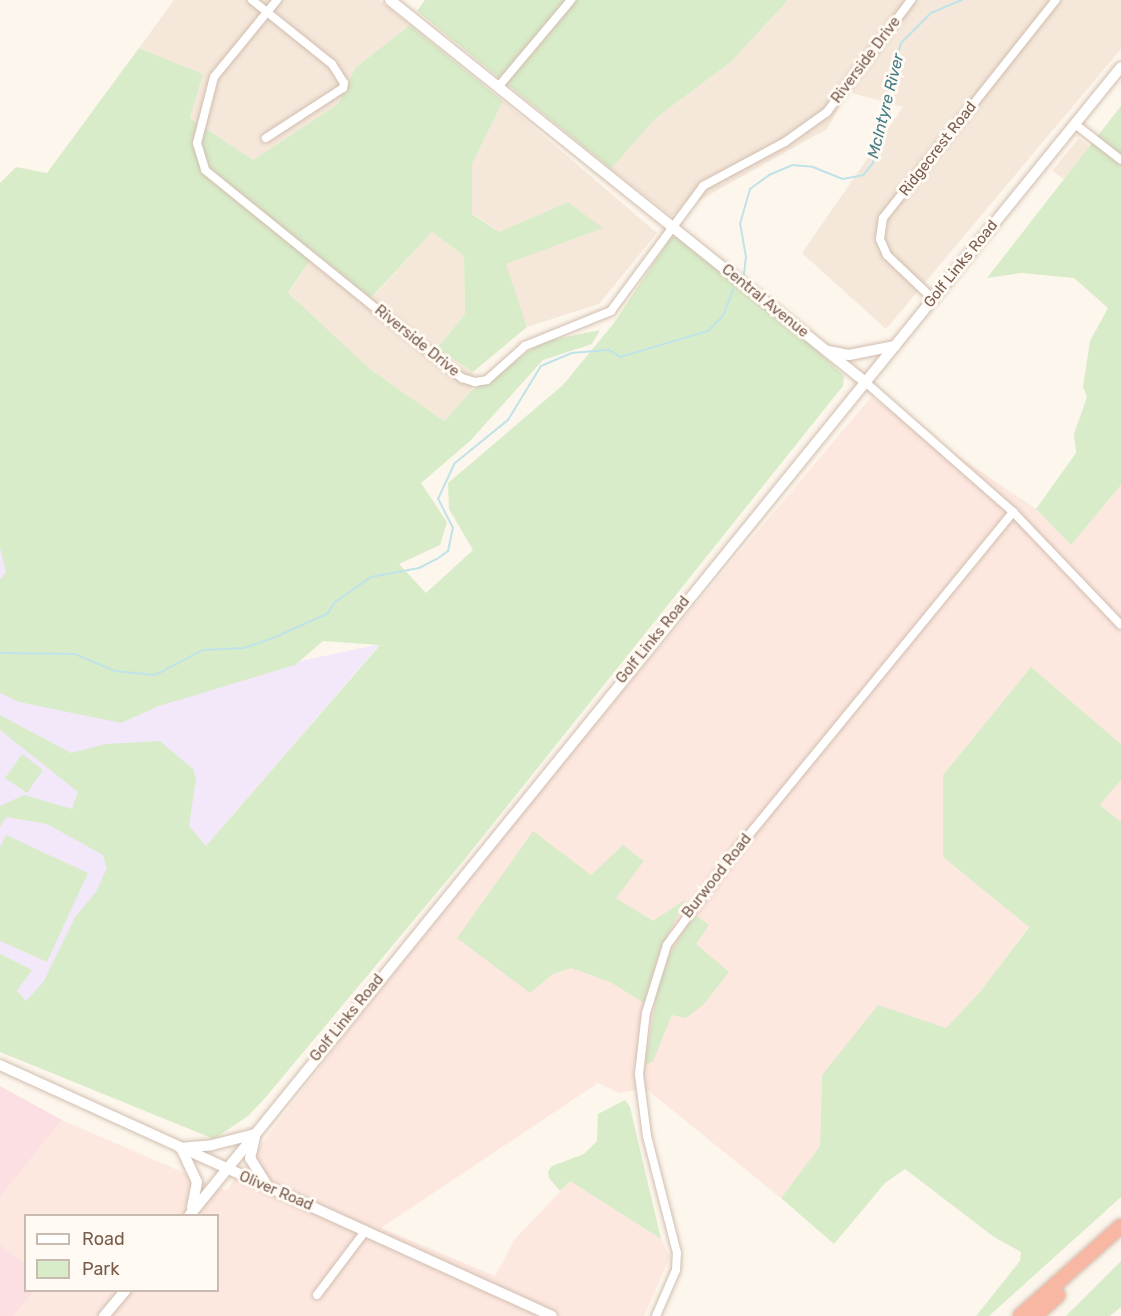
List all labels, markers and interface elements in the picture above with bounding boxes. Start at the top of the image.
street label: Riverside Drive [828,13,904,107]
water label: McIntyre River [864,52,908,160]
street label: Ridgecrest Road [896,98,980,200]
street label: Golf Links Road [920,217,1002,311]
street label: Central Avenue [718,260,812,342]
street label: Riverside Drive [371,301,463,381]
street label: Golf Links Road [612,593,694,687]
street label: Burwood Road [679,830,755,922]
street label: Golf Links Road [306,971,388,1065]
street label: Oliver Road [236,1167,316,1215]
legend [24,1214,219,1292]
text: Road [82,1228,125,1250]
text: Park [82,1258,119,1280]

